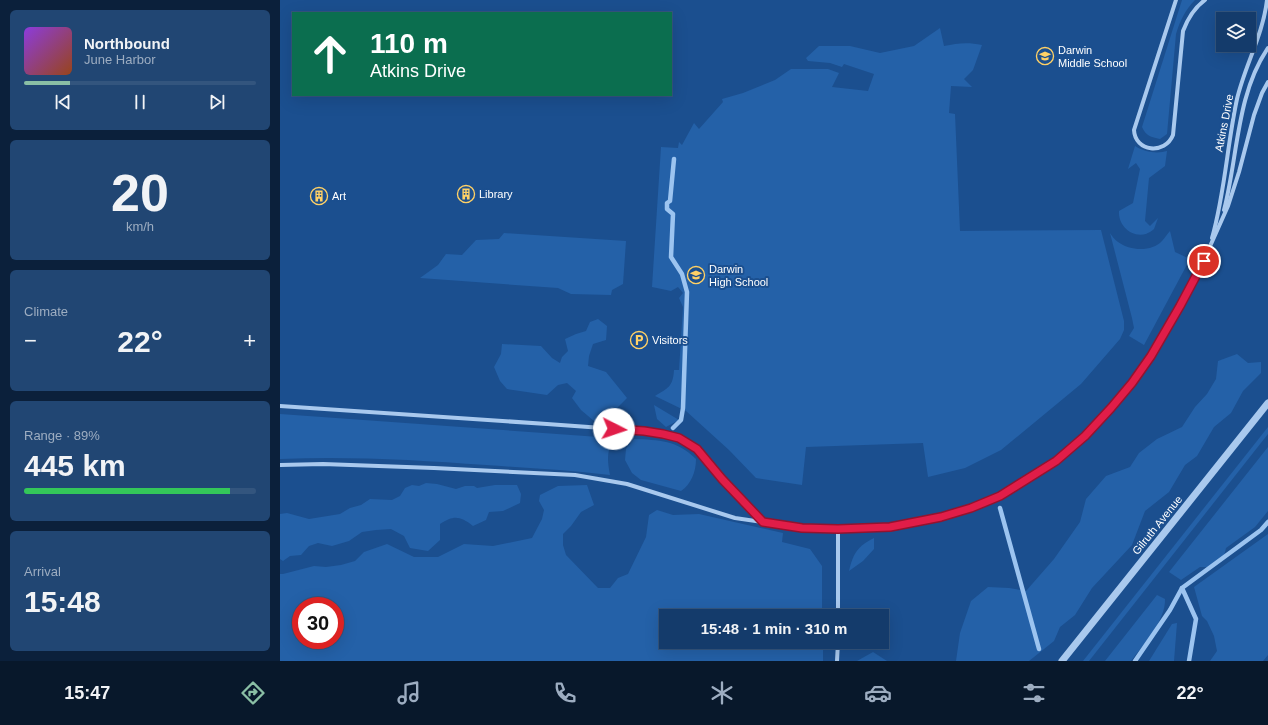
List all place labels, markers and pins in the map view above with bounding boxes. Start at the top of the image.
place label: Darwin Middle School [1058,44,1127,69]
school or university icon: Darwin Middle School [1035,46,1055,66]
building icon: Library [456,184,476,204]
building icon: Art [309,186,329,206]
place label: Library [479,188,513,200]
place label: Art [332,190,346,202]
pin [1187,244,1221,278]
place label: Darwin High School [709,263,768,288]
school or university icon: Darwin High School [686,265,706,285]
parking icon: Visitors [629,330,649,350]
place label: Visitors [652,334,688,346]

